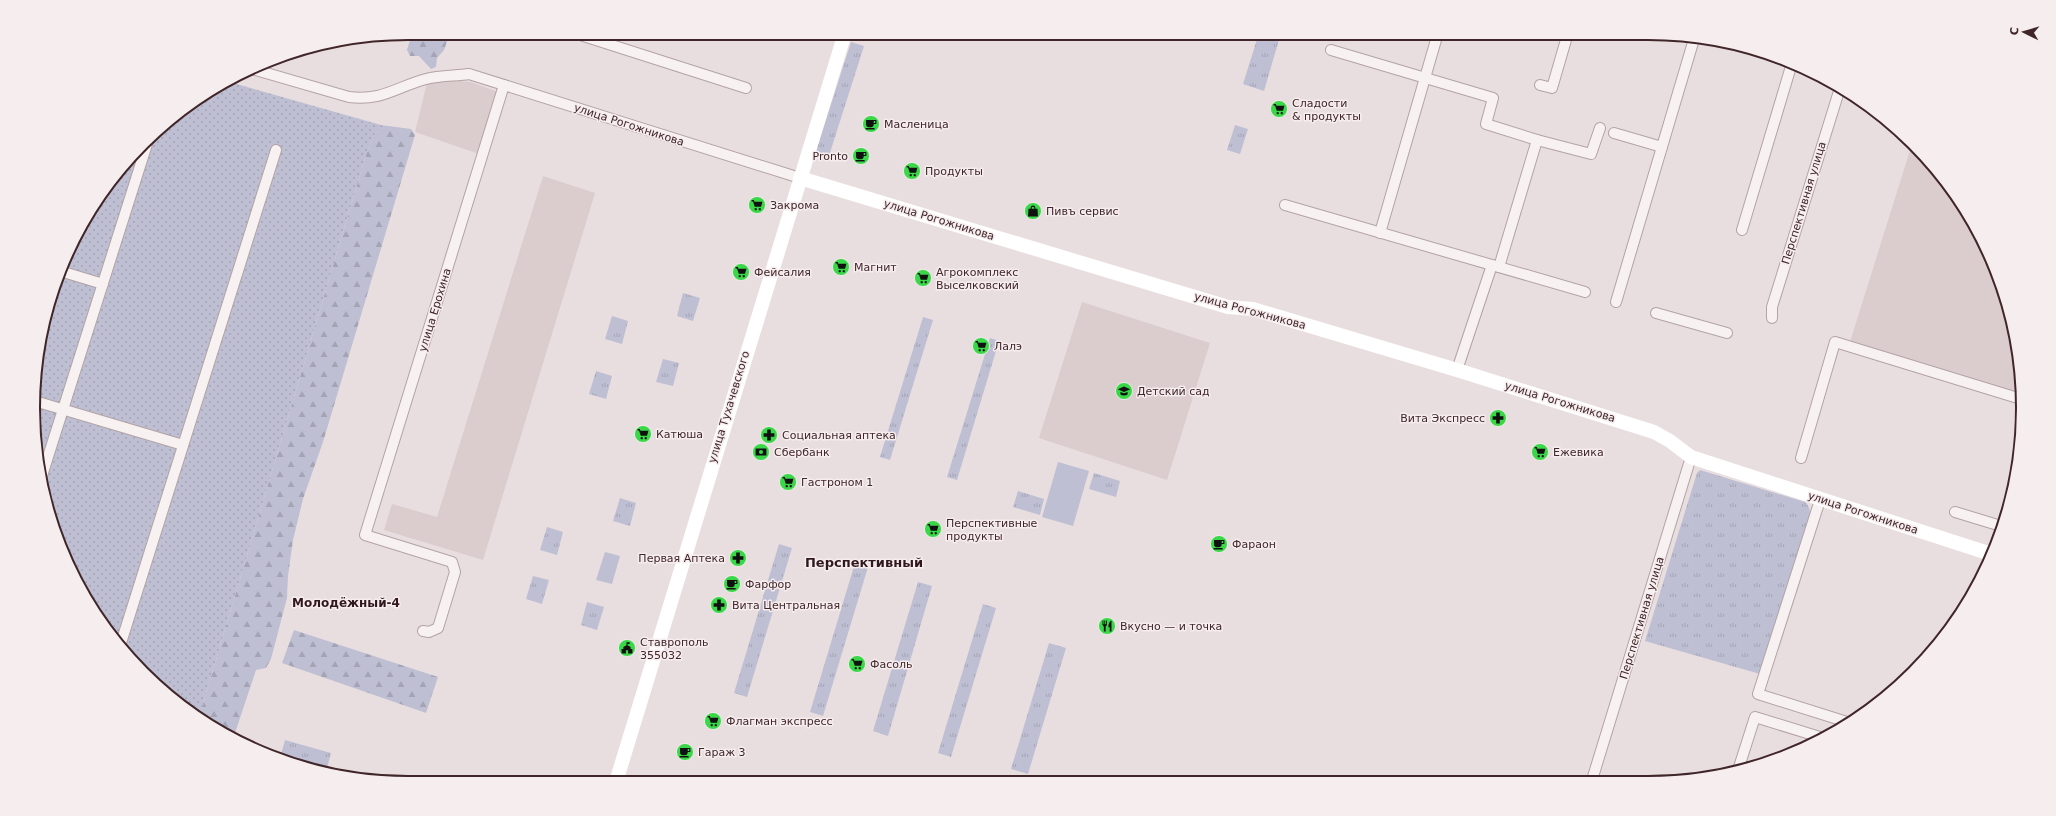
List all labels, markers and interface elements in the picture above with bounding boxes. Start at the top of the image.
north arrow [2004,12,2044,52]
text: С [2008,27,2021,36]
place label: Сладости & продукты [1292,97,1361,123]
supermarket icon: Сладости & продукты [1269,99,1289,119]
street label: улица Рогожникова [572,101,686,149]
cafe icon: Масленица [861,114,881,134]
place label: Масленица [884,118,949,131]
street label: Перспективная улица [1779,140,1829,266]
cafe icon: Pronto [851,146,871,166]
place label: Pronto [813,150,848,163]
supermarket icon: Продукты [902,161,922,181]
place label: Продукты [925,165,983,178]
supermarket icon: Закрома [747,195,767,215]
street label: улица Рогожникова [882,197,996,243]
place label: Закрома [770,199,819,212]
shop icon: Пивъ сервис [1023,201,1043,221]
place label: Пивъ сервис [1046,205,1119,218]
supermarket icon: Магнит [831,257,851,277]
place label: Магнит [854,261,897,274]
supermarket icon: Фейсалия [731,262,751,282]
place label: Фейсалия [754,266,811,279]
place label: Агрокомплекс Выселковский [936,266,1019,292]
street label: улица Ерохина [416,267,454,353]
supermarket icon: Агрокомплекс Выселковский [913,268,933,288]
street label: улица Рогожникова [1193,290,1307,332]
supermarket icon: Лалэ [971,336,991,356]
place label: Лалэ [994,340,1022,353]
street label: улица Тухачевского [706,349,752,465]
street label: улица Рогожникова [1503,379,1617,425]
school or university icon: Детский сад [1114,381,1134,401]
place label: Детский сад [1137,385,1210,398]
pharmacy icon: Вита Экспресс [1488,408,1508,428]
place label: Вита Экспресс [1400,412,1485,425]
supermarket icon: Катюша [633,424,653,444]
pharmacy icon: Социальная аптека [759,425,779,445]
place label: Катюша [656,428,703,441]
place label: Социальная аптека [782,429,896,442]
bank icon: Сбербанк [751,442,771,462]
supermarket icon: Ежевика [1530,442,1550,462]
place label: Сбербанк [774,446,830,459]
place label: Ежевика [1553,446,1604,459]
supermarket icon: Гастроном 1 [778,472,798,492]
place label: Гастроном 1 [801,476,873,489]
street label: улица Рогожникова [1806,489,1920,537]
place label: Перспективные продукты [946,517,1038,543]
supermarket icon: Перспективные продукты [923,519,943,539]
cafe icon: Фараон [1209,534,1229,554]
place label: Фараон [1232,538,1276,551]
pharmacy icon: Первая Аптека [728,548,748,568]
place label: Первая Аптека [638,552,725,565]
district label: Перспективный [805,555,923,570]
street label: Перспективная улица [1617,555,1667,681]
cafe icon: Фарфор [722,574,742,594]
place label: Фарфор [745,578,791,591]
pharmacy icon: Вита Центральная [709,595,729,615]
district label: Молодёжный-4 [292,596,400,610]
place label: Вита Центральная [732,599,840,612]
restaurant icon: Вкусно — и точка [1097,616,1117,636]
place label: Вкусно — и точка [1120,620,1222,633]
place label: Ставрополь 355032 [640,636,708,662]
public building icon: Ставрополь 355032 [617,638,637,658]
supermarket icon: Фасоль [847,654,867,674]
place label: Фасоль [870,658,913,671]
supermarket icon: Флагман экспресс [703,711,723,731]
place label: Флагман экспресс [726,715,833,728]
cafe icon: Гараж 3 [675,742,695,762]
place label: Гараж 3 [698,746,746,759]

